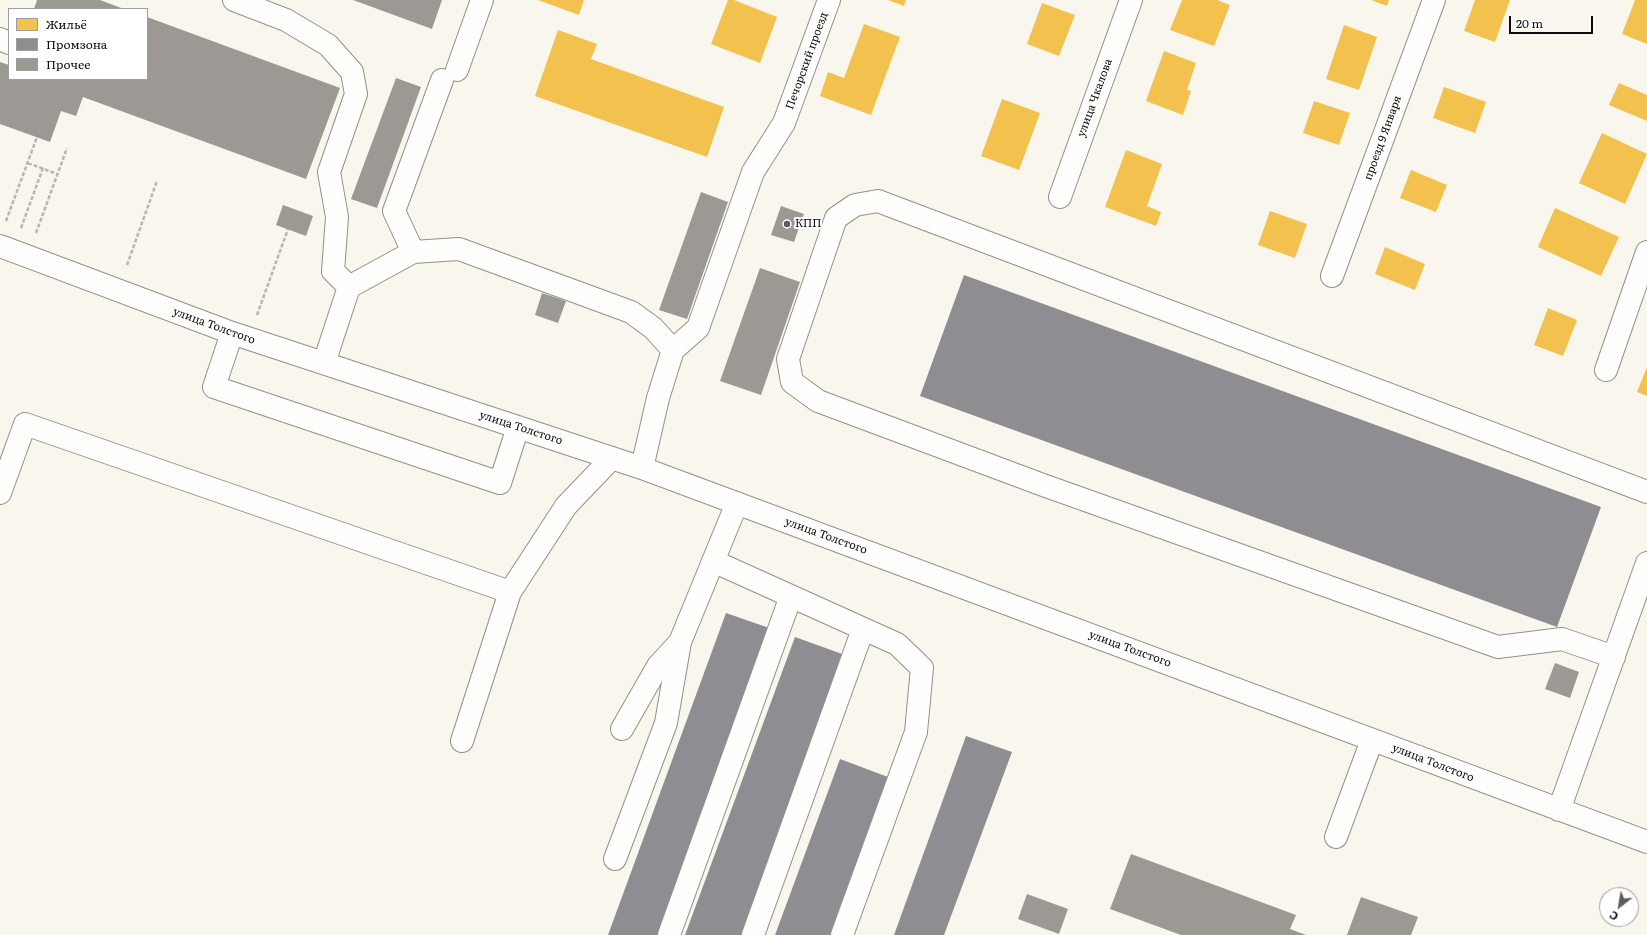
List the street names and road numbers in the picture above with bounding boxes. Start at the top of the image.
street label: Печорский проезд [783,11,831,111]
street label: улица Чкалова [1075,57,1115,139]
street label: проезд 9 Января [1362,94,1404,182]
street label: улица Толстого [171,305,257,347]
street label: улица Толстого [478,408,564,448]
street label: улица Толстого [783,515,869,557]
street label: улица Толстого [1087,628,1173,670]
street label: улица Толстого [1390,741,1476,785]

